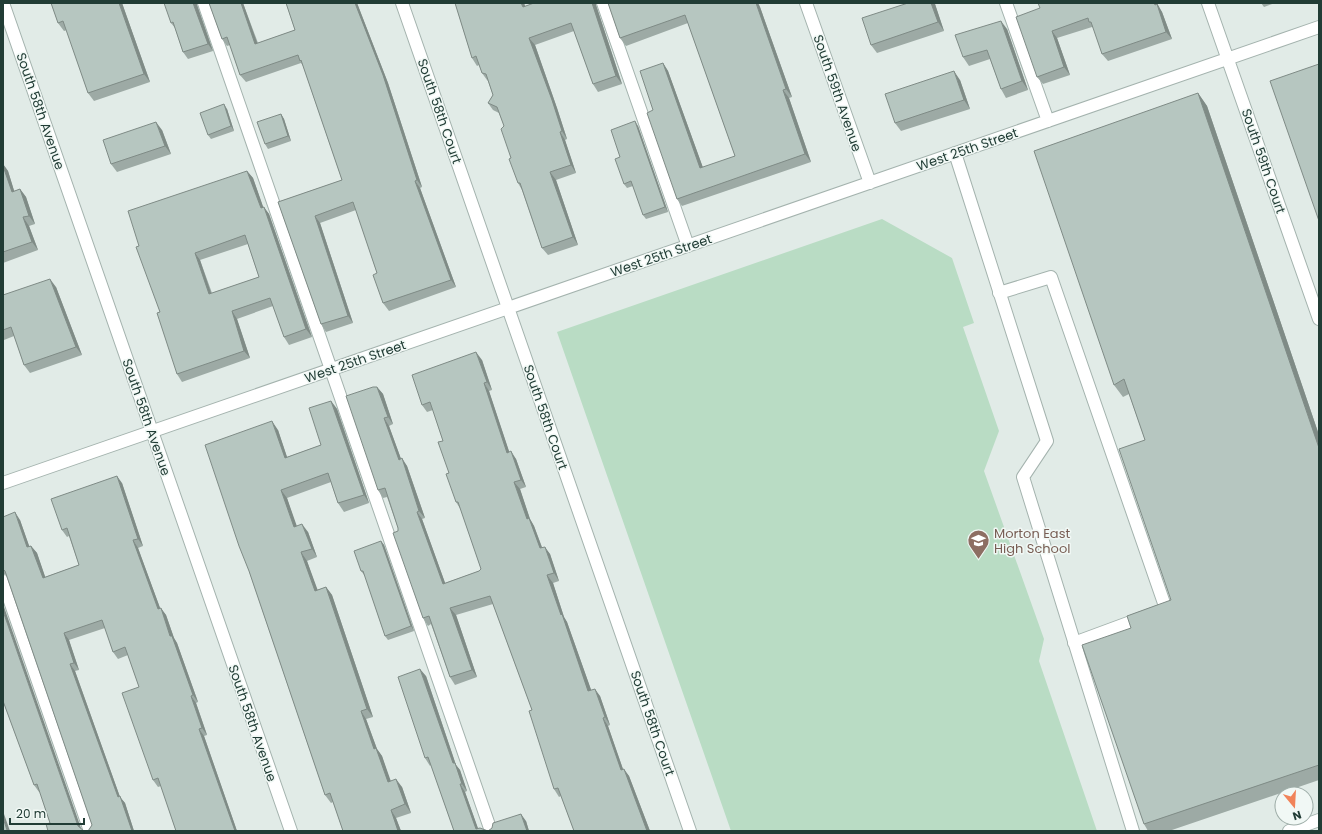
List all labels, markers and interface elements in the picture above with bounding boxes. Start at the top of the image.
street label: South 59th Avenue [809,32,866,154]
street label: South 58th Avenue [12,50,69,172]
street label: South 58th Court [413,56,466,166]
street label: South 59th Court [1237,106,1290,216]
street label: West 25th Street [914,123,1021,176]
street label: West 25th Street [608,229,715,282]
street label: West 25th Street [302,335,409,388]
street label: South 58th Avenue [118,356,175,478]
street label: South 58th Court [519,362,572,472]
place label: Morton East High School [994,524,1070,558]
school or university icon: Morton East High School [965,527,991,560]
street label: South 58th Avenue [224,662,281,784]
street label: South 58th Court [626,668,679,778]
north arrow [1274,786,1314,826]
scale bar [10,800,84,826]
text: 20 m [16,805,46,822]
text: N [1291,807,1304,824]

